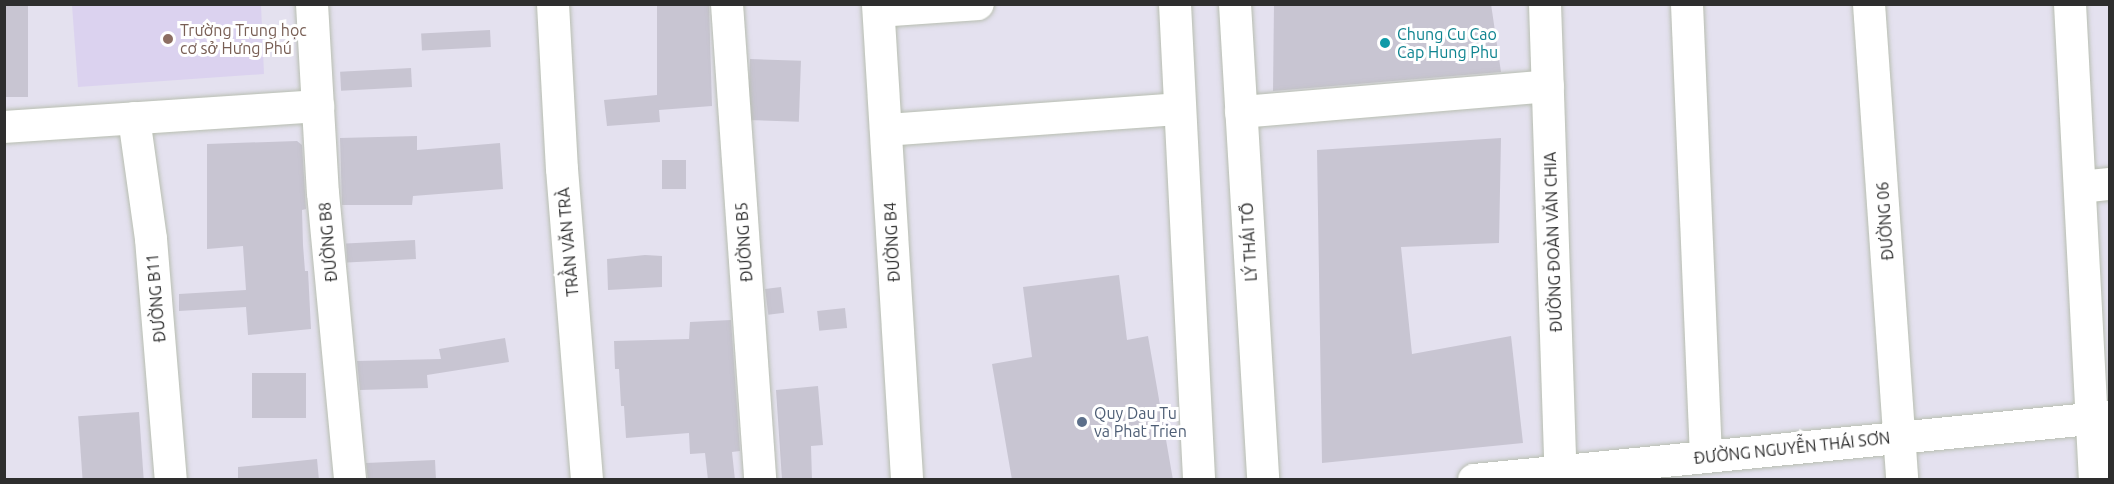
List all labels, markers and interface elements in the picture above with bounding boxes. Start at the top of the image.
place label: Trường Trung học cơ sở Hưng Phú [180,20,307,58]
place label: Chung Cu Cao Cap Hung Phu [1397,24,1498,62]
marker: Trường Trung học cơ sở Hưng Phú [161,32,175,46]
marker: Chung Cu Cao Cap Hung Phu [1378,36,1392,50]
street label: ĐƯỜNG ĐOÀN VĂN CHIA [1540,152,1566,332]
street label: ĐƯỜNG 06 [1873,181,1897,261]
street label: TRẦN VĂN TRÀ [554,187,582,297]
street label: ĐƯỜNG B8 [315,201,341,283]
street label: ĐƯỜNG B5 [732,201,756,283]
street label: ĐƯỜNG B4 [880,202,904,282]
street label: LÝ THÁI TỔ [1237,202,1261,282]
street label: ĐƯỜNG B11 [143,253,169,343]
place label: Quy Dau Tu va Phat Trien [1094,403,1187,441]
marker: Quy Dau Tu va Phat Trien [1075,415,1089,429]
street label: ĐƯỜNG NGUYỄN THÁI SƠN [1693,428,1891,468]

